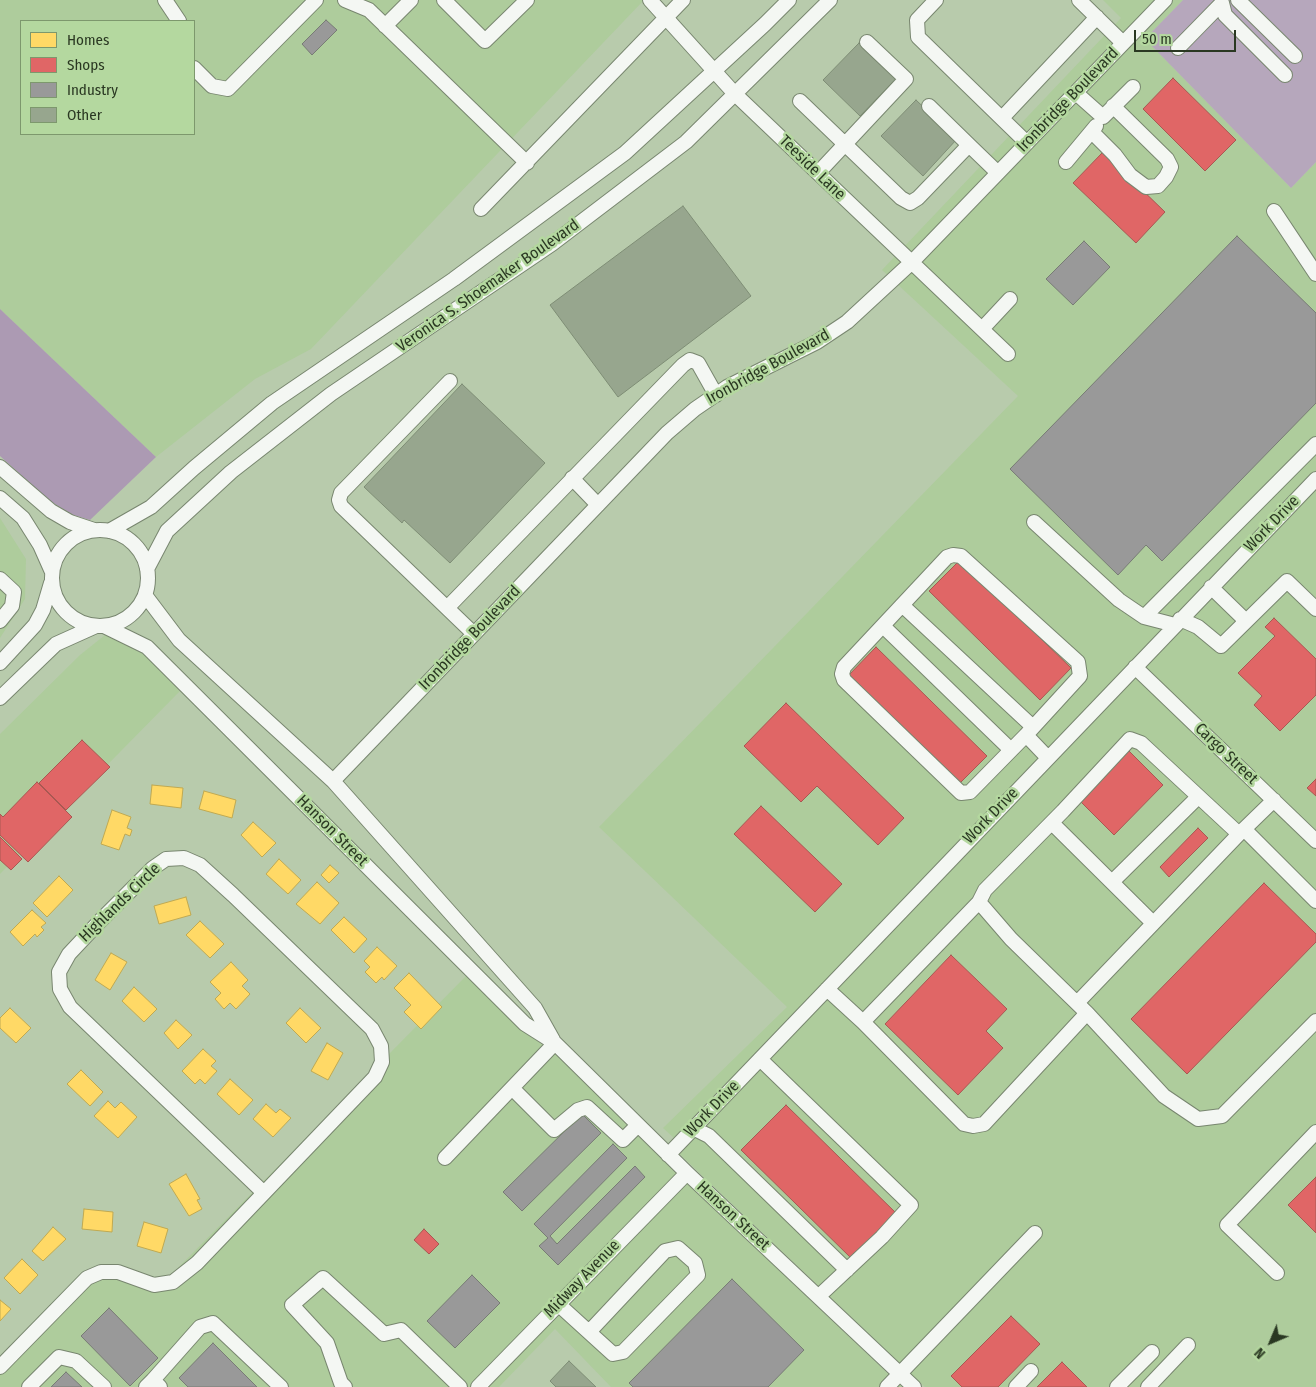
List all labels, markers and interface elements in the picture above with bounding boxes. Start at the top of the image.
legend [20,20,195,135]
scale bar [1136,20,1238,52]
text: 50 m [1142,30,1172,48]
text: Homes [67,31,109,49]
street label: Ironbridge Boulevard [1013,44,1123,156]
text: Shops [67,56,105,74]
text: Industry [67,81,118,99]
text: Other [67,106,102,124]
street label: Teeside Lane [775,132,849,204]
street label: Veronica S. Shoemaker Boulevard [393,216,583,356]
street label: Ironbridge Boulevard [703,325,833,409]
street label: Work Drive [1240,492,1304,556]
street label: Ironbridge Boulevard [415,582,525,694]
street label: Cargo Street [1191,719,1261,789]
street label: Work Drive [959,784,1023,848]
street label: Hanson Street [292,791,372,871]
street label: Highlands Circle [75,859,165,947]
street label: Work Drive [680,1077,744,1141]
street label: Hanson Street [693,1177,773,1255]
street label: Midway Avenue [540,1236,624,1322]
north arrow [1246,1317,1296,1367]
text: N [1251,1344,1269,1362]

